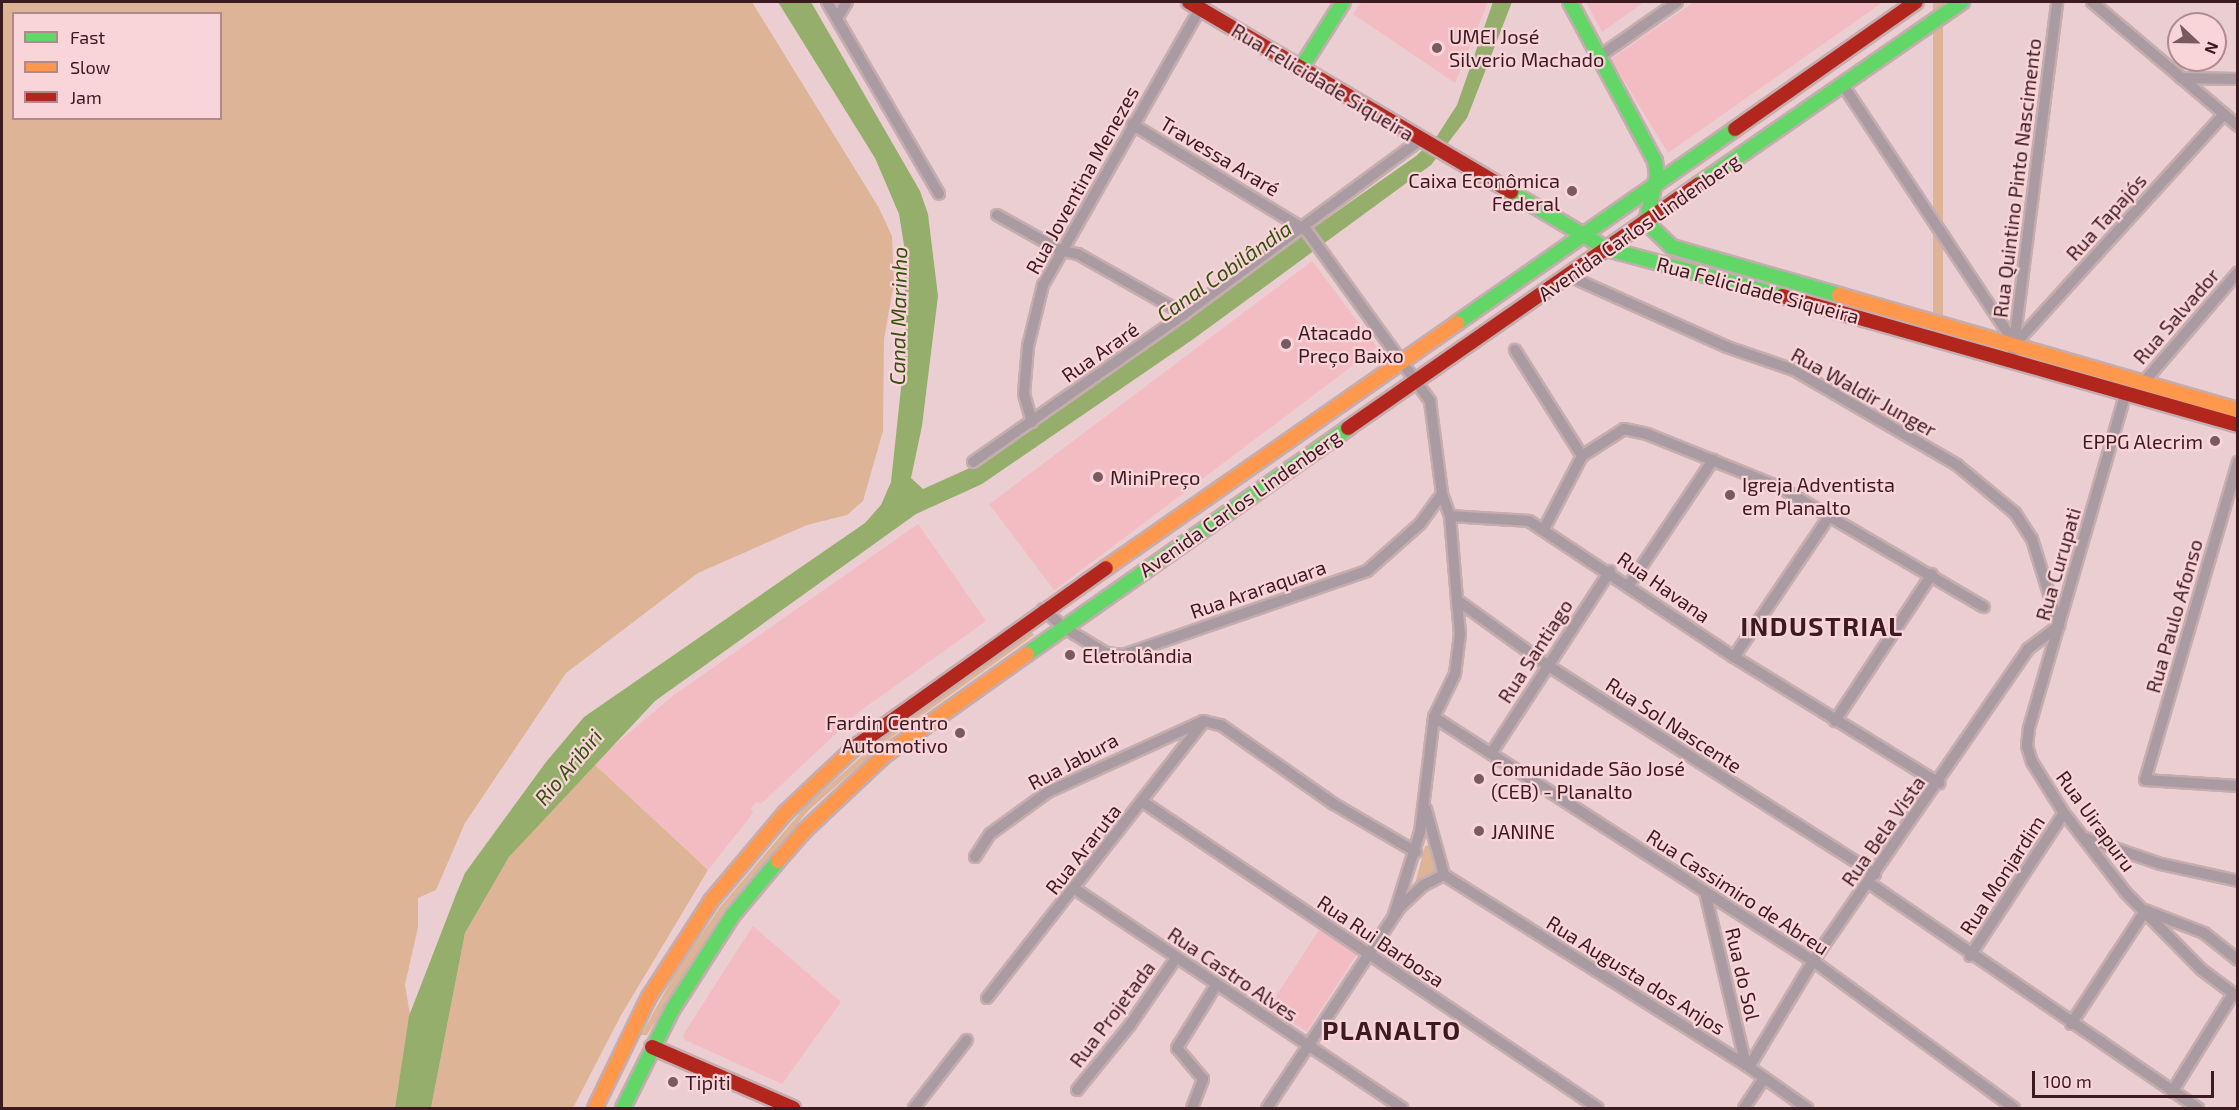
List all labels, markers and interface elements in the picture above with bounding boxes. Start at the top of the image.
legend [12,12,222,120]
north arrow [2167,12,2227,72]
street label: Rua Felicidade Siqueira [1227,18,1419,146]
place label: UMEI José Silverio Machado [1449,24,1604,71]
text: Fast [70,26,105,48]
street label: Rua Quintino Pinto Nascimento [1988,37,2046,319]
text: N [2201,39,2223,57]
marker: UMEI José Silverio Machado [1430,41,1444,55]
text: Slow [70,56,110,78]
street label: Rua Joventina Menezes [1020,82,1144,278]
text: Jam [70,86,102,108]
street label: Travessa Araré [1156,111,1284,201]
street label: Avenida Carlos Lindenberg [1533,148,1745,306]
place label: Caixa Econômica Federal [1408,168,1560,215]
street label: Rua Tapajós [2061,168,2151,266]
marker: Caixa Econômica Federal [1565,184,1579,198]
water label: Canal Cobilândia [1152,215,1296,327]
water label: Canal Marinho [884,246,912,386]
street label: Rua Felicidade Siqueira [1654,251,1862,329]
street label: Rua Salvador [2128,263,2224,369]
street label: Rua Araré [1057,317,1143,387]
place label: Atacado Preço Baixo [1298,320,1404,367]
marker: Atacado Preço Baixo [1279,337,1293,351]
street label: Rua Waldir Junger [1787,342,1941,442]
street label: Avenida Carlos Lindenberg [1134,424,1346,582]
place label: EPPG Alecrim [2082,429,2203,453]
marker: EPPG Alecrim [2208,434,2222,448]
place label: MiniPreço [1110,465,1200,489]
marker: MiniPreço [1091,470,1105,484]
place label: Igreja Adventista em Planalto [1742,472,1895,519]
marker: Igreja Adventista em Planalto [1723,488,1737,502]
street label: Rua Curupati [2030,505,2086,623]
street label: Rua Paulo Afonso [2141,536,2207,696]
street label: Rua Havana [1613,546,1715,628]
street label: Rua Araraquara [1187,554,1329,624]
street label: Rua Santiago [1493,595,1577,707]
district label: INDUSTRIAL [1740,610,1904,642]
place label: Eletrolândia [1082,643,1193,667]
marker: Eletrolândia [1063,648,1077,662]
street label: Rua Sol Nascente [1601,672,1747,778]
place label: Fardin Centro Automotivo [826,710,948,757]
water label: Rio Aribiri [529,724,607,810]
marker: Fardin Centro Automotivo [953,726,967,740]
street label: Rua Jabura [1024,727,1122,795]
place label: Comunidade São José (CEB) - Planalto [1491,756,1685,803]
street label: Rua Uirapuru [2051,766,2141,876]
street label: Rua Bela Vista [1836,771,1930,891]
marker: Comunidade São José (CEB) - Planalto [1472,772,1486,786]
street label: Rua Araruta [1040,799,1126,899]
street label: Rua Monjardim [1955,811,2049,939]
place label: JANINE [1491,819,1555,843]
marker: JANINE [1472,824,1486,838]
street label: Rua Cassimiro de Abreu [1642,824,1834,960]
street label: Rua Rui Barbosa [1313,890,1449,992]
street label: Rua Augusta dos Anjos [1542,910,1730,1040]
street label: Rua Castro Alves [1163,921,1303,1027]
street label: Rua do Sol [1721,925,1765,1023]
street label: Rua Projetada [1064,956,1160,1072]
district label: PLANALTO [1322,1014,1462,1046]
scale bar [2035,1059,2216,1097]
place label: Tipiti [685,1070,731,1094]
text: 100 m [2043,1070,2092,1092]
marker: Tipiti [666,1075,680,1089]

